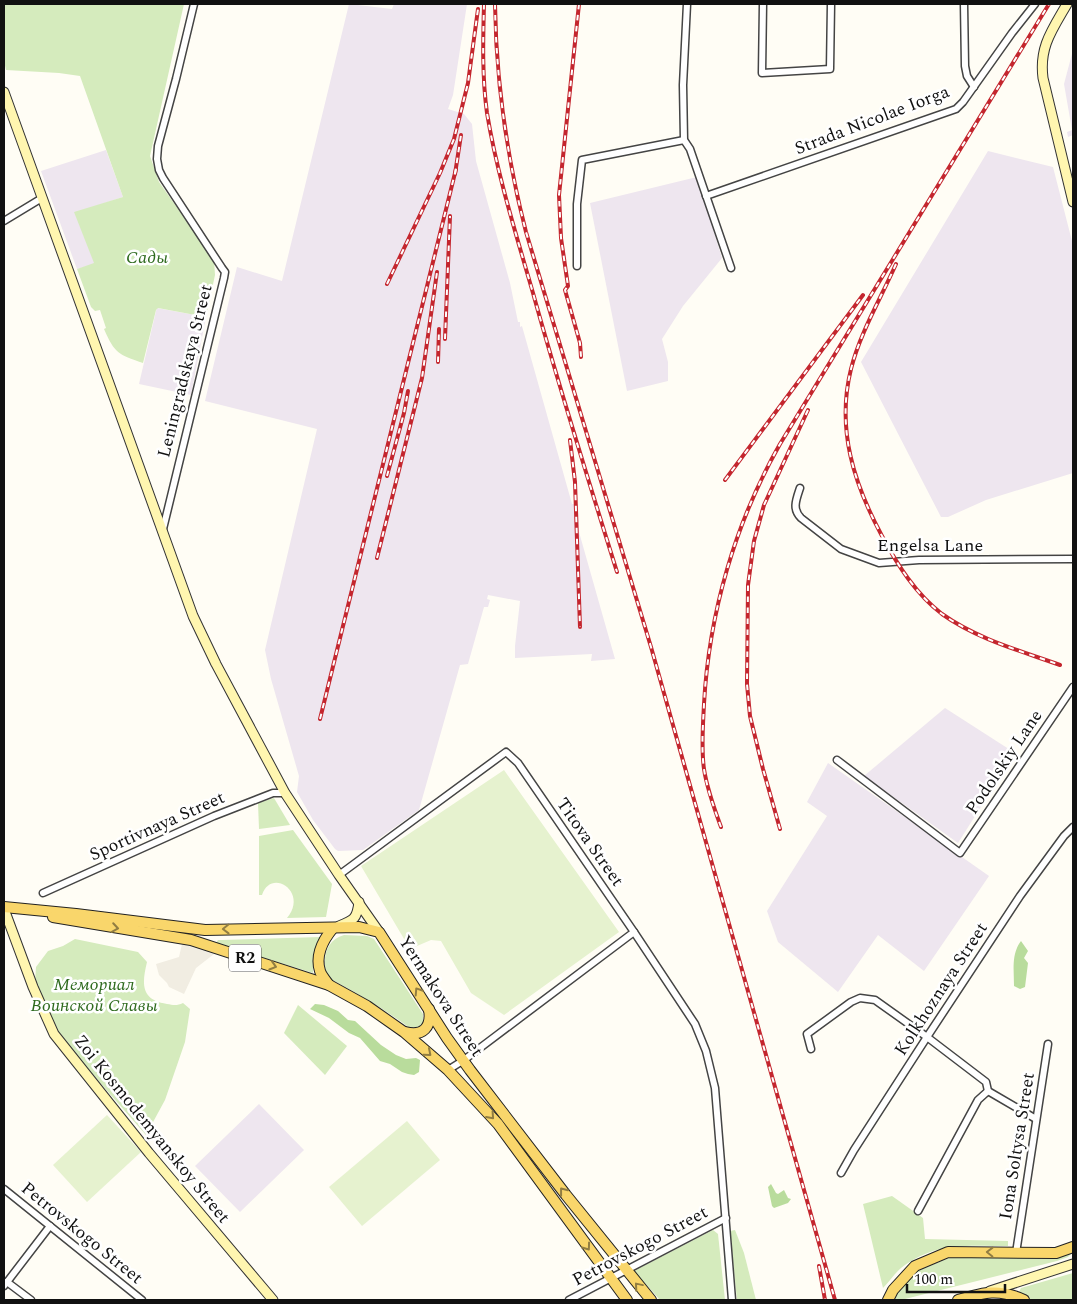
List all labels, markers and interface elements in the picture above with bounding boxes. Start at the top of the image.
street label: Strada Nicolae Iorga [791,78,953,162]
park label: Сады [126,244,168,271]
street label: Leningradskaya Street [150,281,220,461]
street label: Engelsa Lane [877,532,983,559]
street label: Podolskiy Lane [959,704,1049,820]
street label: Sportivnaya Street [85,784,229,868]
street label: Titova Street [549,792,631,892]
street label: Kolkhoznaya Street [888,917,994,1061]
one-way arrow [111,923,120,933]
one-way arrow [222,924,230,934]
street label: Yermakova Street [391,930,491,1062]
road number: R2 [229,944,261,971]
one-way arrow [268,961,276,971]
park label: Мемориал Воинской Славы [30,971,158,1019]
one-way arrow [415,987,424,996]
street label: Zoi Kosmodemyanskoy Street [67,1029,237,1229]
one-way arrow [423,1047,432,1056]
street label: Iona Soltysa Street [992,1070,1042,1222]
one-way arrow [485,1111,494,1120]
street label: Petrovskogo Street [15,1175,149,1291]
one-way arrow [561,1188,569,1197]
street label: Petrovskogo Street [567,1199,713,1293]
one-way arrow [581,1241,590,1251]
one-way arrow [986,1247,994,1257]
scale bar [907,1262,1004,1294]
text: 100 m [914,1268,953,1291]
one-way arrow [634,1282,643,1291]

